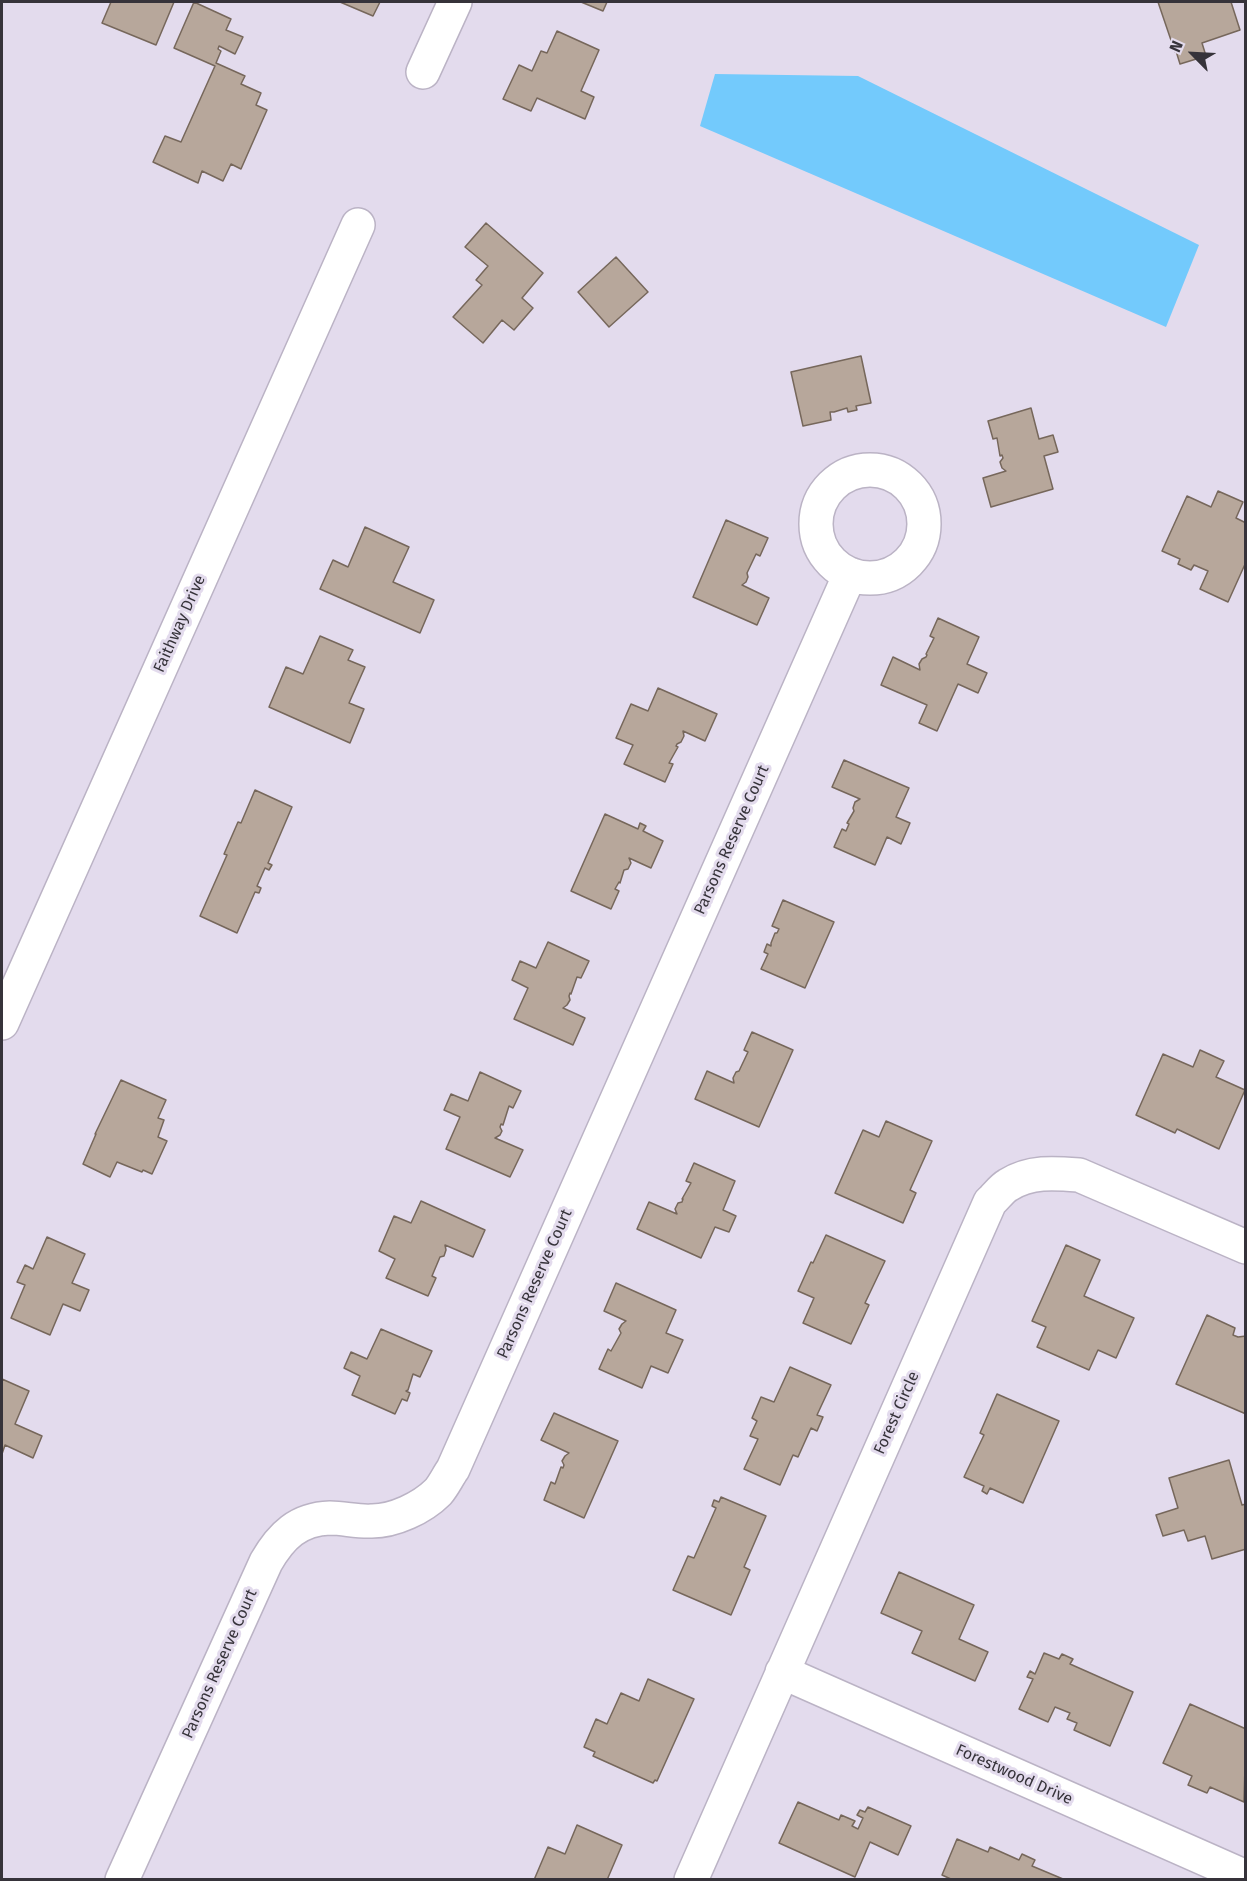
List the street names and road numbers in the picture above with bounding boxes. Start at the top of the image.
street label: Faithway Drive [150,572,210,676]
street label: Parsons Reserve Court [690,762,774,918]
street label: Parsons Reserve Court [493,1206,577,1362]
street label: Forest Circle [870,1369,924,1457]
street label: Parsons Reserve Court [178,1586,262,1742]
street label: Forestwood Drive [953,1741,1075,1809]

